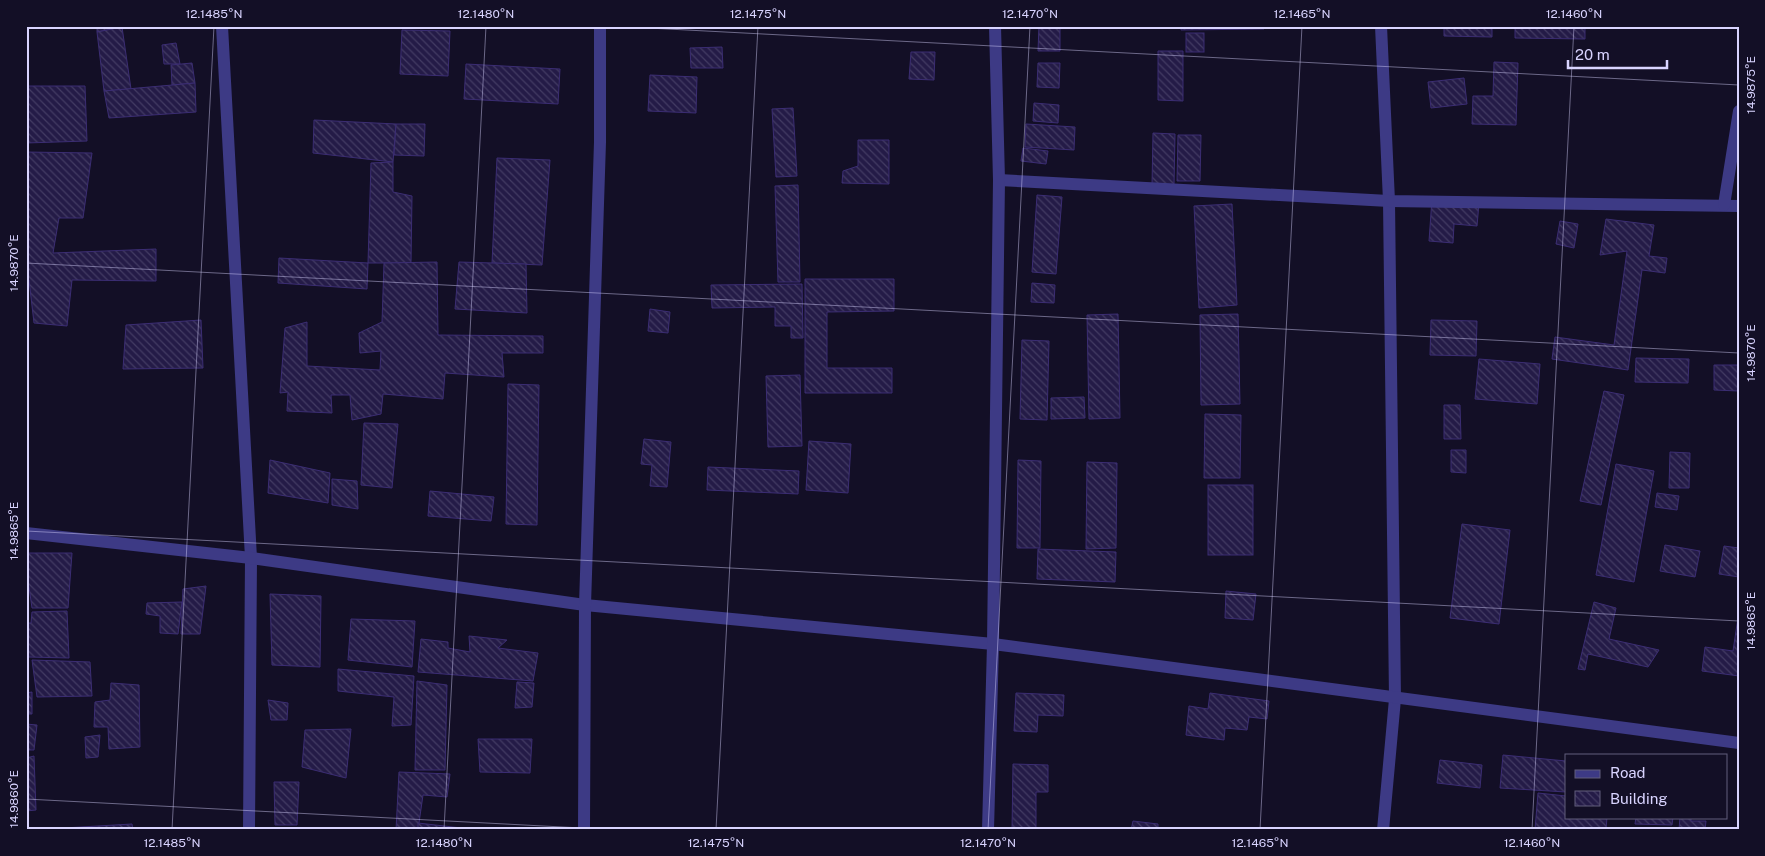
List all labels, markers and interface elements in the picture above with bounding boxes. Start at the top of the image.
text: 12.1485°N [185,7,243,21]
text: 12.1480°N [458,7,514,21]
text: 12.1475°N [730,7,786,21]
text: 12.1470°N [1002,7,1058,21]
text: 12.1465°N [1274,7,1330,21]
text: 12.1460°N [1546,7,1602,21]
scale bar [1568,38,1666,70]
text: 20 m [1575,46,1610,63]
text: 14.9875°E [1744,56,1758,114]
text: 14.9870°E [7,234,21,292]
text: 14.9870°E [1744,324,1758,382]
text: 14.9865°E [7,502,21,560]
text: 14.9865°E [1744,592,1758,650]
legend [1565,754,1728,818]
text: Road [1610,764,1646,781]
text: 14.9860°E [7,770,21,828]
text: Building [1610,790,1668,807]
text: 12.1485°N [143,836,201,850]
text: 12.1480°N [416,836,472,850]
text: 12.1475°N [688,836,744,850]
text: 12.1470°N [960,836,1016,850]
text: 12.1465°N [1232,836,1288,850]
text: 12.1460°N [1504,836,1560,850]

